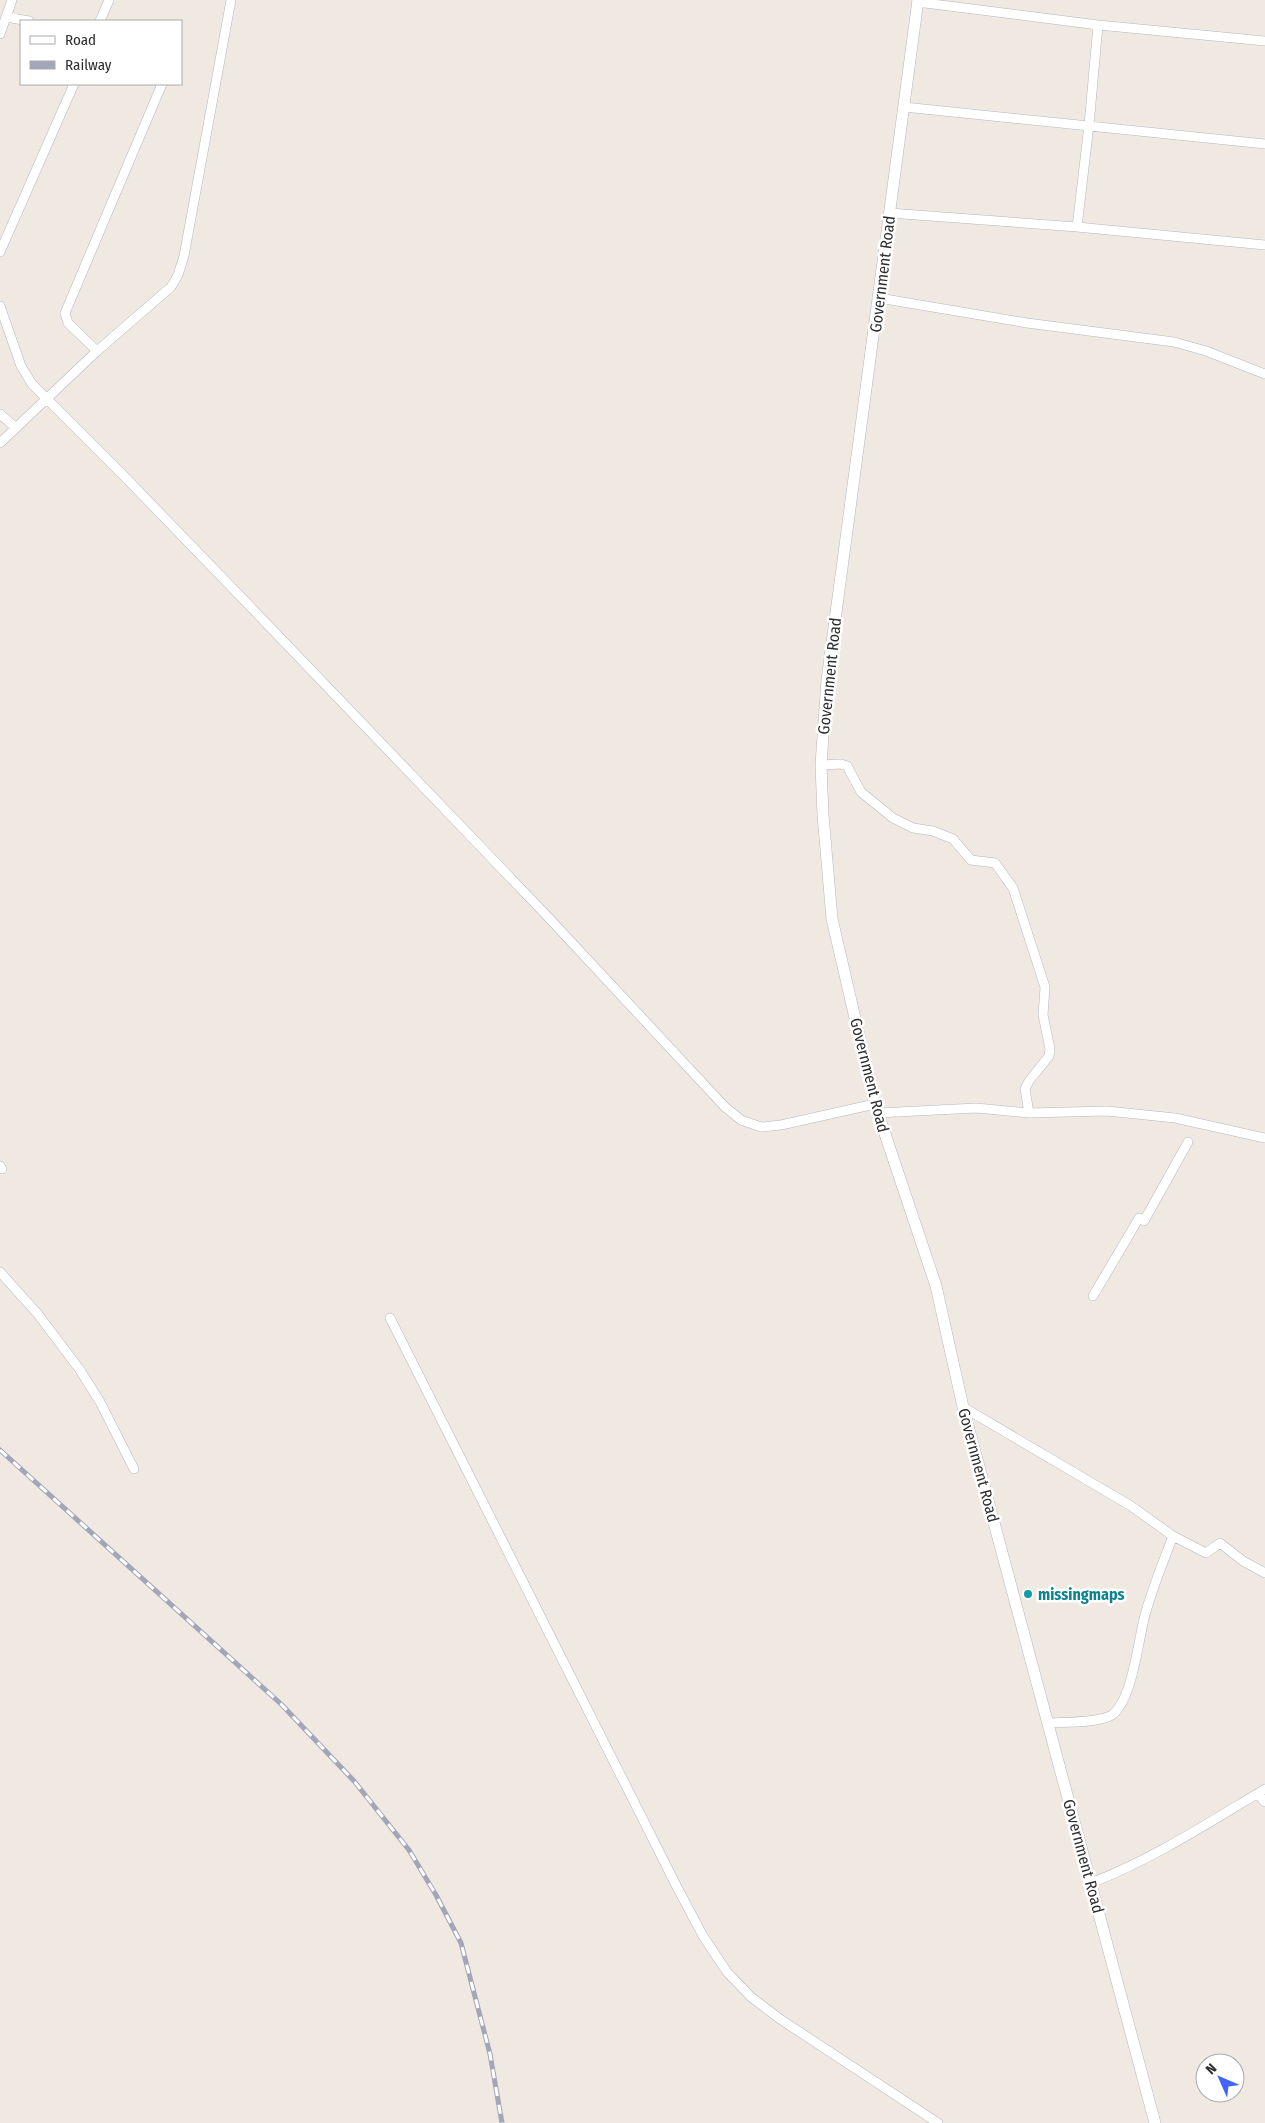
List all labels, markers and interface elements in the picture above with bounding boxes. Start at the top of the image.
legend [20,20,182,85]
text: Road [65,31,96,49]
text: Railway [65,56,112,74]
street label: Government Road [866,215,899,333]
street label: Government Road [814,617,845,735]
street label: Government Road [846,1016,893,1134]
street label: Government Road [954,1406,1003,1524]
place label: missingmaps [1038,1585,1125,1604]
marker: missingmaps [1022,1588,1034,1600]
street label: Government Road [1059,1797,1108,1915]
north arrow [1195,2053,1245,2103]
text: N [1202,2060,1220,2078]

